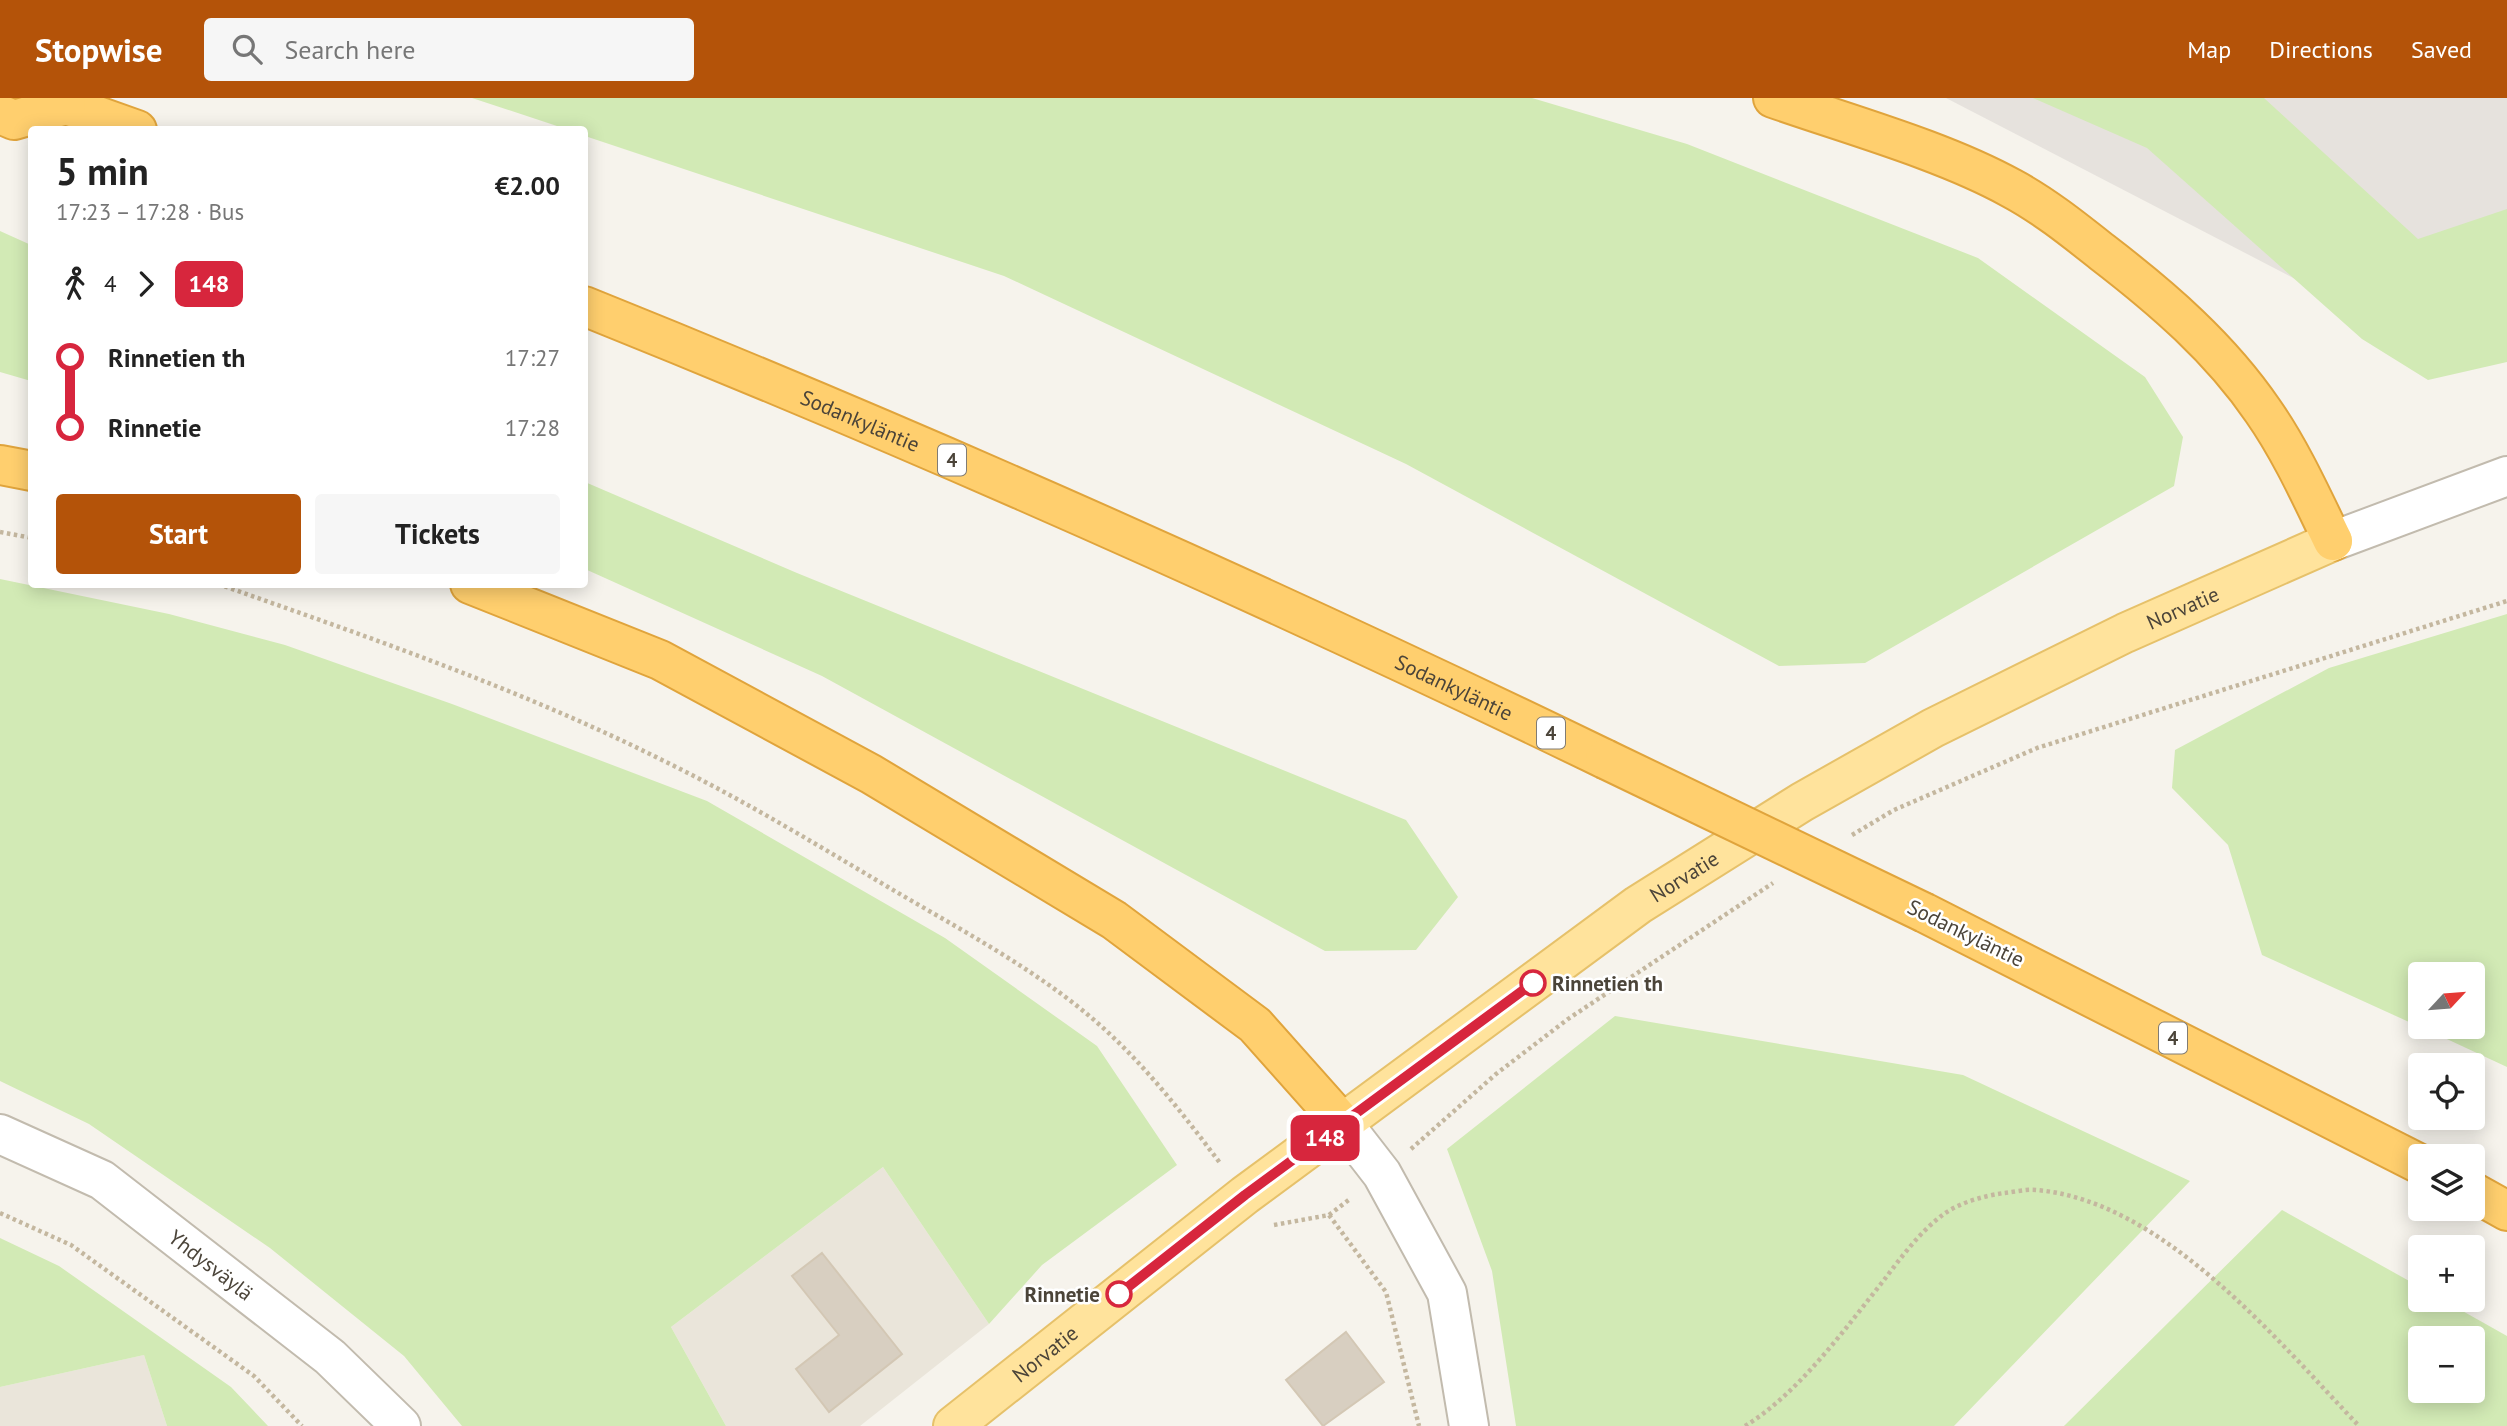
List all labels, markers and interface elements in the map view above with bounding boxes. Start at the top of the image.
search box [204,18,694,81]
text: Stopwise [35,28,162,71]
icon: search [228,30,266,68]
text: Search here [284,33,416,66]
text: Map [2187,34,2231,65]
text: Directions [2269,34,2373,65]
text: Saved [2411,34,2472,65]
text: 5 min [56,146,149,195]
text: €2.00 [495,169,560,202]
text: 17:23 – 17:28 · Bus [56,197,244,226]
icon: walk [56,265,94,303]
icon: forward [127,265,165,303]
text: 148 [189,268,229,299]
text: 4 [104,269,117,298]
text: Rinnetien th [108,341,245,374]
text: 17:27 [505,343,560,372]
street label: Sodankyläntie [797,383,924,458]
text: Rinnetie [108,411,201,444]
text: 17:28 [505,413,560,442]
road number: 4 [938,444,966,476]
button: Start [56,494,301,574]
button: Tickets [315,494,560,574]
street label: Norvatie [2142,580,2223,635]
street label: Sodankyläntie [1391,648,1517,726]
road number: 4 [1537,718,1565,748]
street label: Norvatie [1644,844,1724,908]
street label: Sodankyläntie [1903,893,2029,973]
north arrow [2408,962,2485,1040]
map controls [2408,962,2485,1403]
marker: Rinnetien th [1520,970,1546,996]
place label: Rinnetien th [1552,970,1663,997]
road number: 4 [2159,1022,2187,1054]
button: locate [2408,1053,2485,1130]
line badge: 148 [1285,1115,1365,1161]
text: 148 [1305,1122,1345,1153]
button: layers [2408,1144,2485,1221]
street label: Yhdysväylä [163,1223,259,1306]
button: + [2408,1235,2485,1312]
place label: Rinnetie [1025,1281,1100,1308]
marker: Rinnetie [1106,1281,1132,1307]
street label: Norvatie [1006,1319,1083,1388]
button: − [2408,1326,2485,1403]

